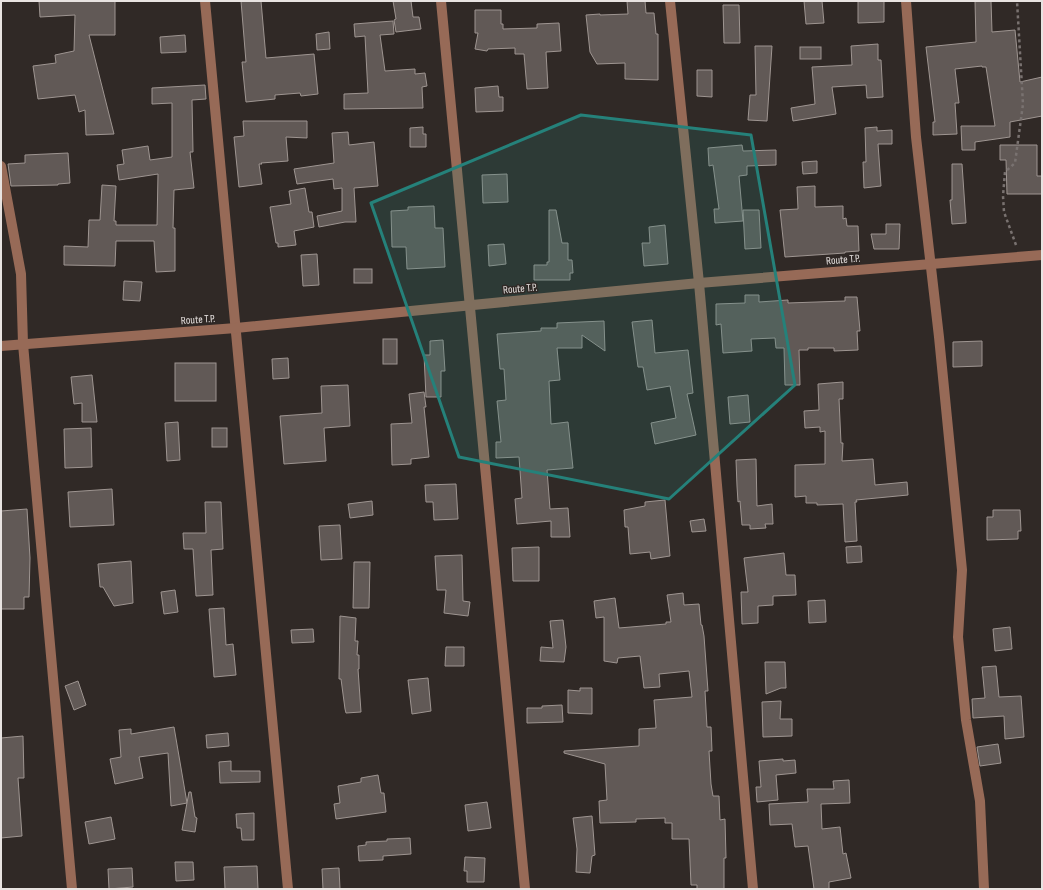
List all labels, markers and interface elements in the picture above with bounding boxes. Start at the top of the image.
street label: Route T.P. [825,252,861,267]
street label: Route T.P. [502,281,538,296]
street label: Route T.P. [180,312,216,327]

